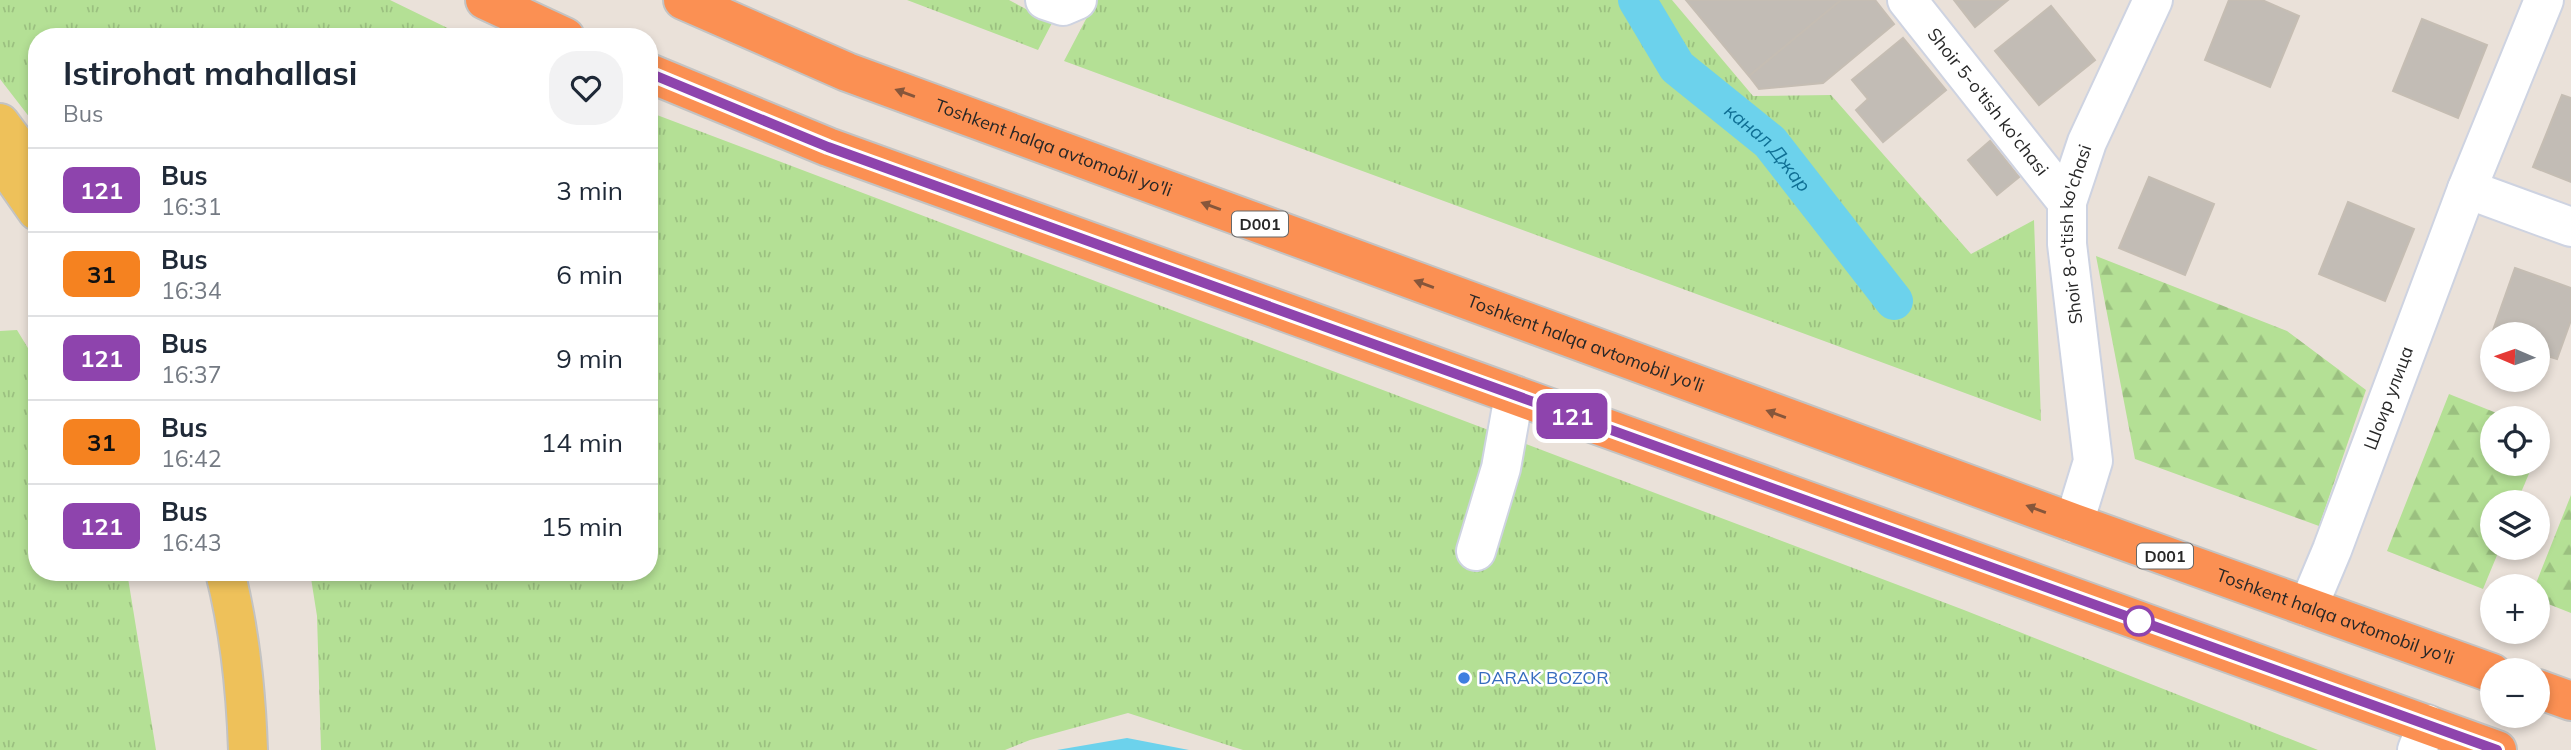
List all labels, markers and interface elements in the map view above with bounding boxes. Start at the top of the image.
street label: Shoir 5-o'tish ko'chasi [1922,23,2054,180]
button: heart [549,51,623,125]
text: Istirohat mahallasi [63,52,357,93]
one-way arrow [895,87,916,98]
street label: Toshkent halqa avtomobil yo'li [932,93,1175,202]
water label: канал Джар [1720,98,1816,197]
text: Bus [63,99,103,128]
street label: Shoir 8-o'tish ko'chasi [2055,142,2096,325]
text: Bus [161,159,207,192]
text: 3 min [556,174,623,207]
text: 121 [80,175,123,205]
text: 16:31 [161,192,221,221]
one-way arrow [1200,200,1221,211]
road number: D001 [1232,212,1288,236]
text: Bus [161,243,207,276]
text: 6 min [556,258,623,291]
text: 31 [87,259,116,289]
text: 16:34 [161,276,221,305]
one-way arrow [1414,279,1435,290]
street label: Toshkent halqa avtomobil yo'li [1464,289,1708,397]
north arrow [2480,322,2550,392]
map controls [2480,322,2550,728]
text: Bus [161,327,207,360]
text: 9 min [556,342,623,375]
text: 121 [80,343,123,373]
street label: Шоир улица [2358,343,2418,453]
text: 16:37 [161,360,221,389]
line badge: 121 [1532,393,1612,439]
text: 121 [1550,401,1594,431]
button: locate [2480,406,2550,476]
one-way arrow [1765,408,1786,419]
text: Bus [161,411,207,444]
text: 14 min [541,426,623,459]
text: 31 [87,427,116,457]
text: 16:42 [161,444,221,473]
button: layers [2480,490,2550,560]
text: Bus [161,495,207,528]
one-way arrow [2025,503,2046,514]
text: 15 min [541,510,623,543]
text: 121 [80,511,123,541]
text: 16:43 [161,528,221,557]
road number: D001 [2137,544,2193,568]
street label: Toshkent halqa avtomobil yo'li [2213,563,2458,670]
button: + [2480,574,2550,644]
unlabelled marker [2124,606,2154,636]
button: − [2480,658,2550,728]
place label: DARAK BOZOR [1478,666,1609,689]
marker: DARAK BOZOR [1456,670,1472,686]

